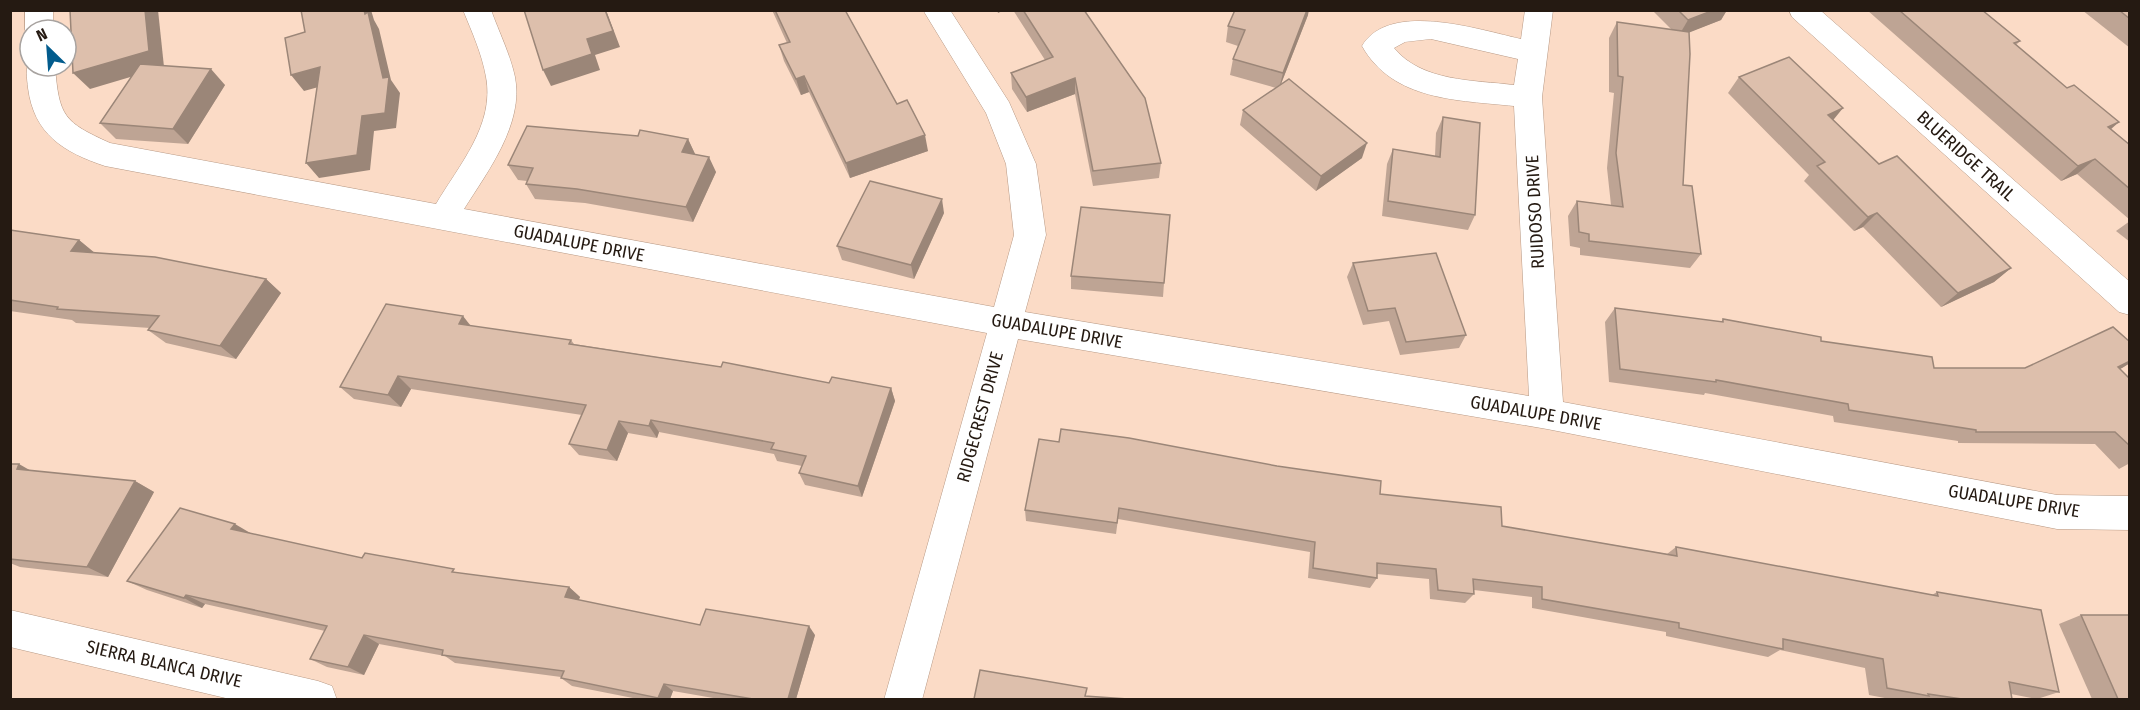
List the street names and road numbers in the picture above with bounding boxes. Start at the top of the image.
street label: BLUERIDGE TRAIL [1912,106,2020,206]
street label: RUIDOSO DRIVE [1521,155,1549,269]
street label: GUADALUPE DRIVE [512,220,646,266]
street label: GUADALUPE DRIVE [990,309,1124,353]
street label: RIDGECREST DRIVE [952,349,1008,485]
street label: GUADALUPE DRIVE [1469,391,1603,435]
street label: GUADALUPE DRIVE [1947,480,2081,522]
street label: SIERRA BLANCA DRIVE [84,635,244,693]

